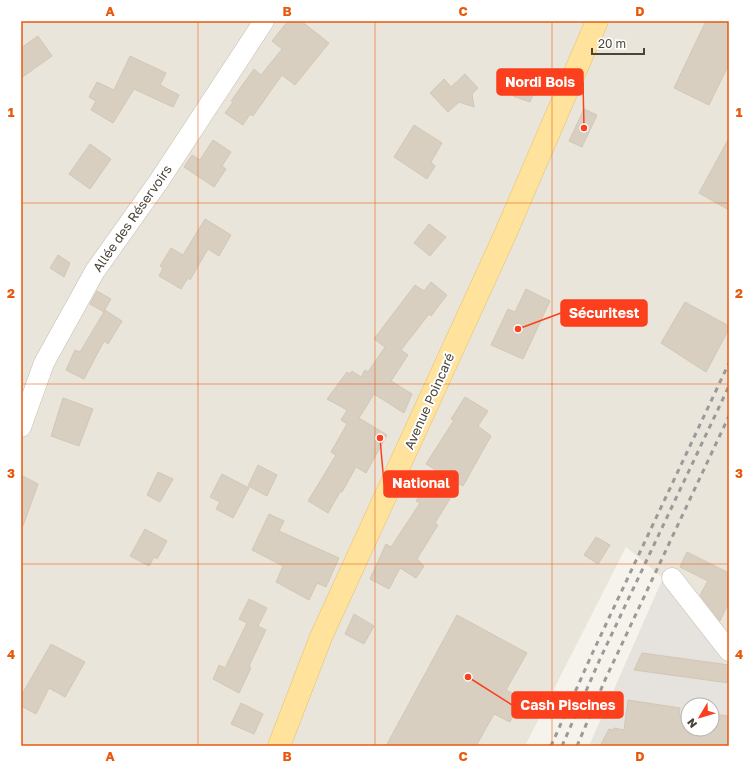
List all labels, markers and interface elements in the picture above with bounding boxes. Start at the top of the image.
text: A [105,3,115,19]
text: B [282,3,292,19]
text: C [458,3,468,19]
text: D [635,3,645,19]
scale bar [592,30,644,56]
text: 20 m [598,36,626,51]
callout: Nordi Bois [497,69,583,95]
text: Nordi Bois [505,73,575,90]
text: 1 [8,104,15,120]
text: 1 [736,104,743,120]
street label: Allée des Réservoirs [89,161,175,275]
text: 2 [7,285,15,301]
text: 2 [735,285,743,301]
callout: Sécuritest [561,300,647,326]
text: Sécuritest [569,304,640,321]
street label: Avenue Poincaré [401,350,457,452]
text: 3 [7,465,15,481]
text: 3 [735,465,743,481]
callout: National [384,471,458,497]
text: National [392,474,450,491]
text: 4 [7,646,15,662]
text: 4 [735,646,743,662]
callout: Cash Piscines [512,692,623,718]
text: Cash Piscines [520,696,616,713]
north arrow [680,697,720,737]
text: N [684,716,699,731]
text: A [105,748,115,764]
text: B [282,748,292,764]
text: C [458,748,468,764]
text: D [635,748,645,764]

